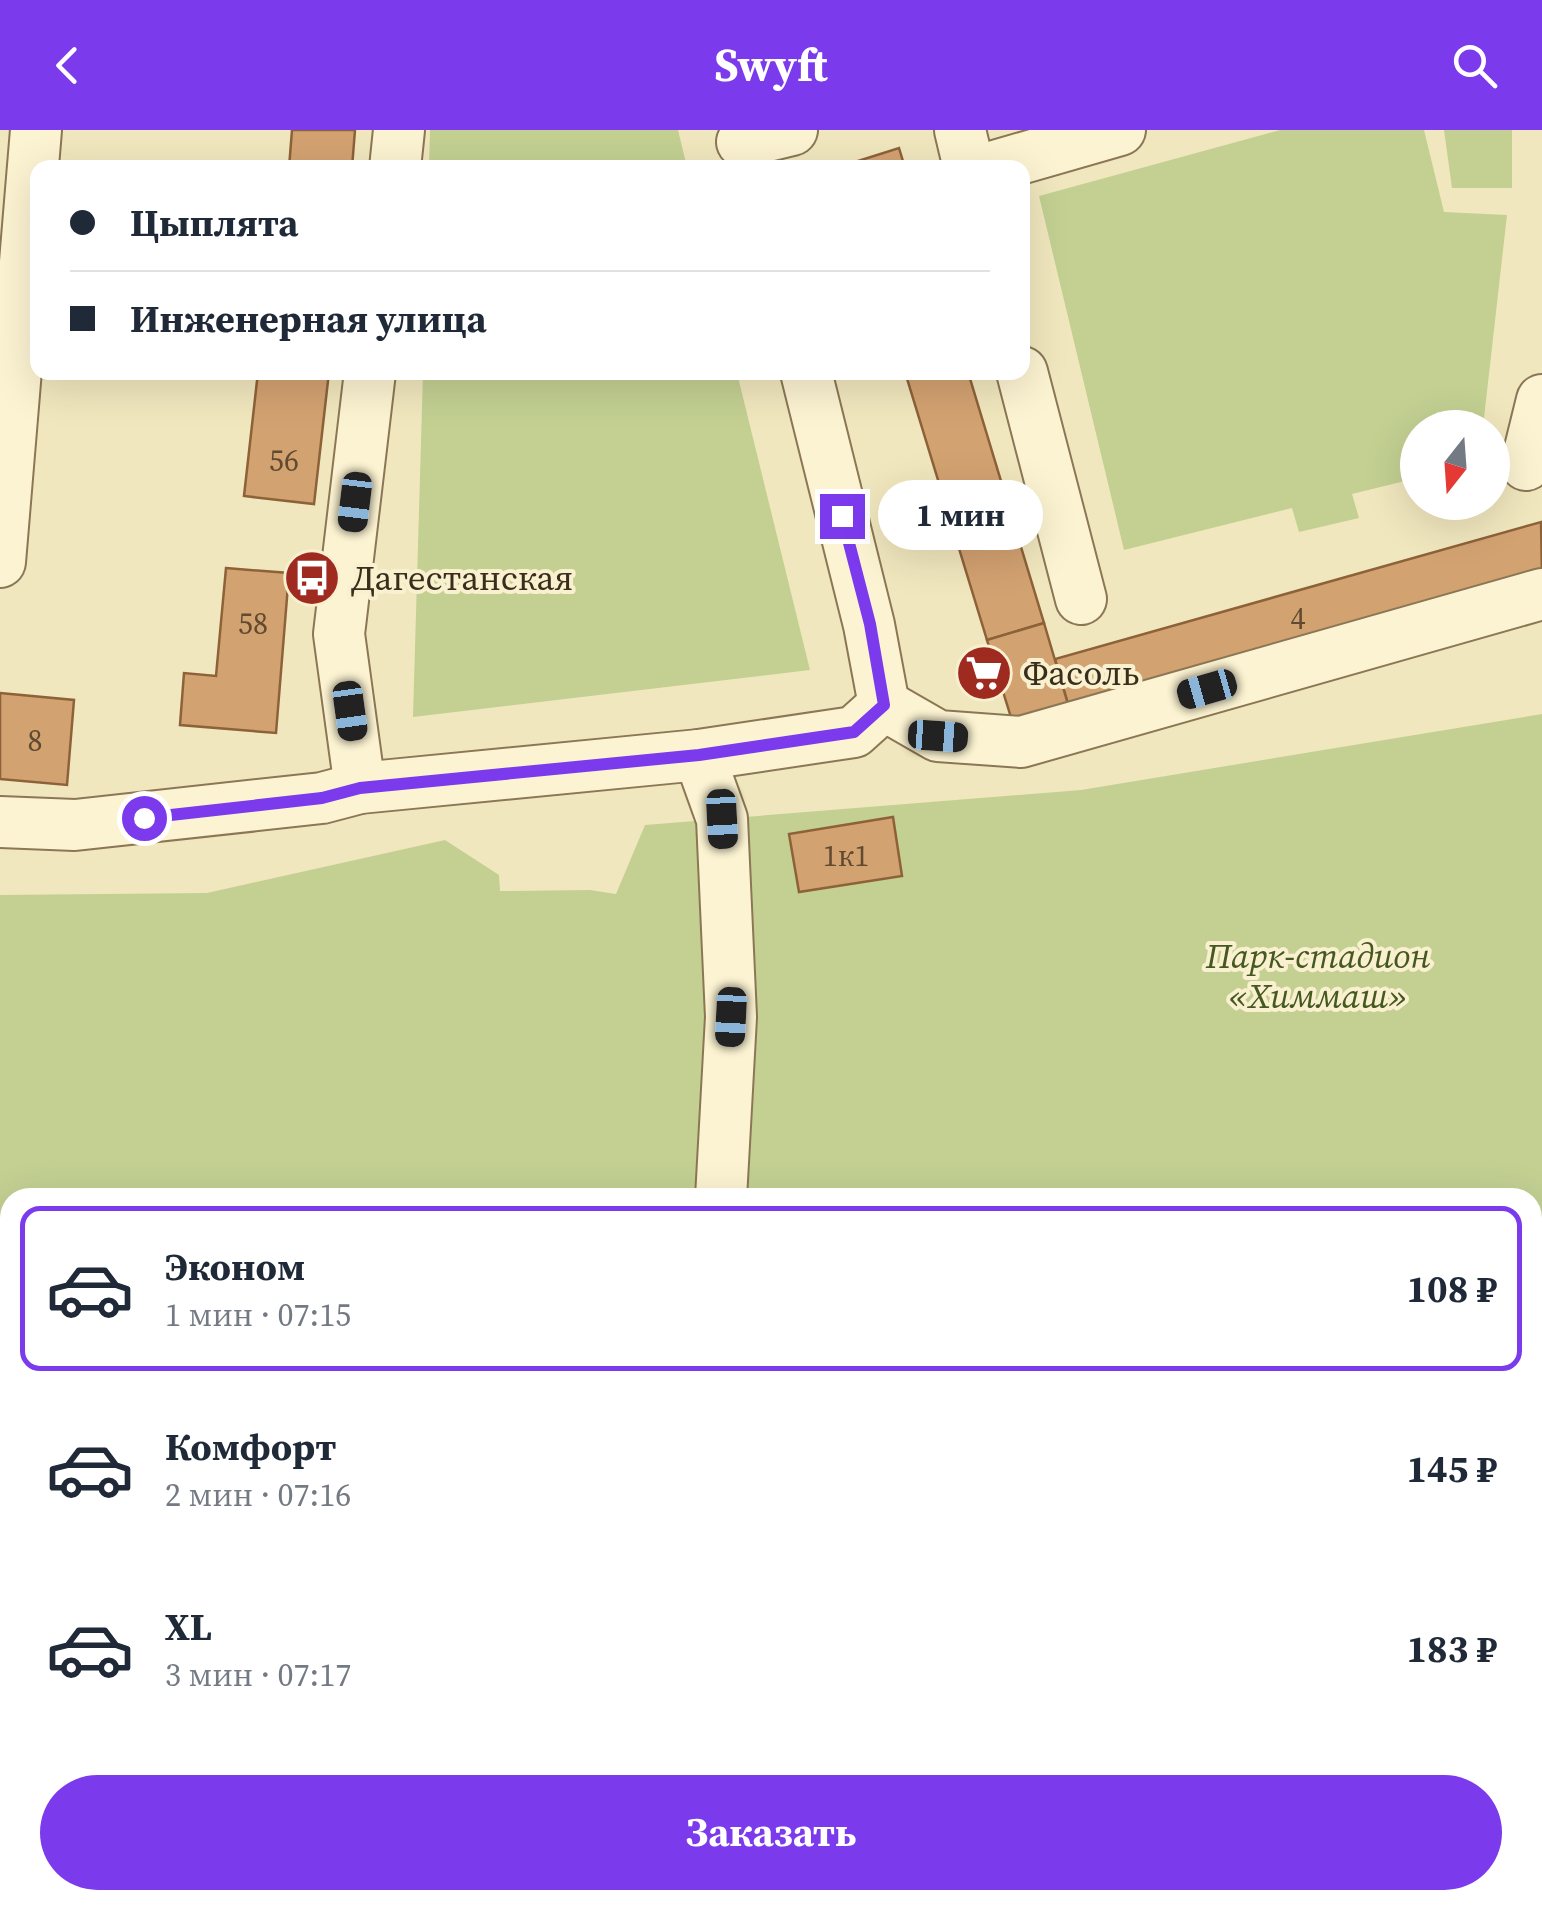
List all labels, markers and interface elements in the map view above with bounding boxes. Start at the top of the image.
text: Swyft [714,34,828,96]
icon: back [40,38,95,93]
icon: search [1447,38,1502,93]
text: Цыплята [130,197,299,249]
text: Инженерная улица [130,293,487,345]
north arrow [1400,410,1510,520]
map controls [1400,410,1510,520]
house number: 56 [269,440,299,481]
car [336,470,374,534]
callout: 1 мин [877,481,1042,551]
text: 1 мин [916,493,1005,537]
route end [820,494,865,539]
bus stop icon: Дагестанская [282,548,342,608]
place label: Дагестанская [351,554,573,602]
house number: 4 [1291,598,1306,639]
house number: 58 [238,603,268,644]
supermarket icon: Фасоль [954,643,1014,703]
place label: Фасоль [1023,649,1140,697]
car [1174,666,1240,712]
car [331,679,369,743]
car [907,719,969,753]
house number: 8 [28,720,43,761]
car [705,788,739,850]
route start [122,796,167,841]
house number: 1к1 [823,835,869,876]
park label: Парк-стадион «Химмаш» [1205,932,1430,1020]
car [714,986,748,1048]
text: Эконом [165,1241,305,1293]
icon: car [45,1244,135,1334]
text: 108 ₽ [1406,1263,1497,1315]
text: 1 мин · 07:15 [165,1293,351,1337]
text: Комфорт [165,1421,336,1473]
icon: car [45,1424,135,1514]
text: 145 ₽ [1406,1443,1497,1495]
text: 2 мин · 07:16 [165,1473,351,1517]
text: XL [165,1601,212,1653]
icon: car [45,1604,135,1694]
text: 183 ₽ [1406,1623,1497,1675]
text: 3 мин · 07:17 [165,1653,351,1697]
button: Заказать [40,1775,1502,1890]

